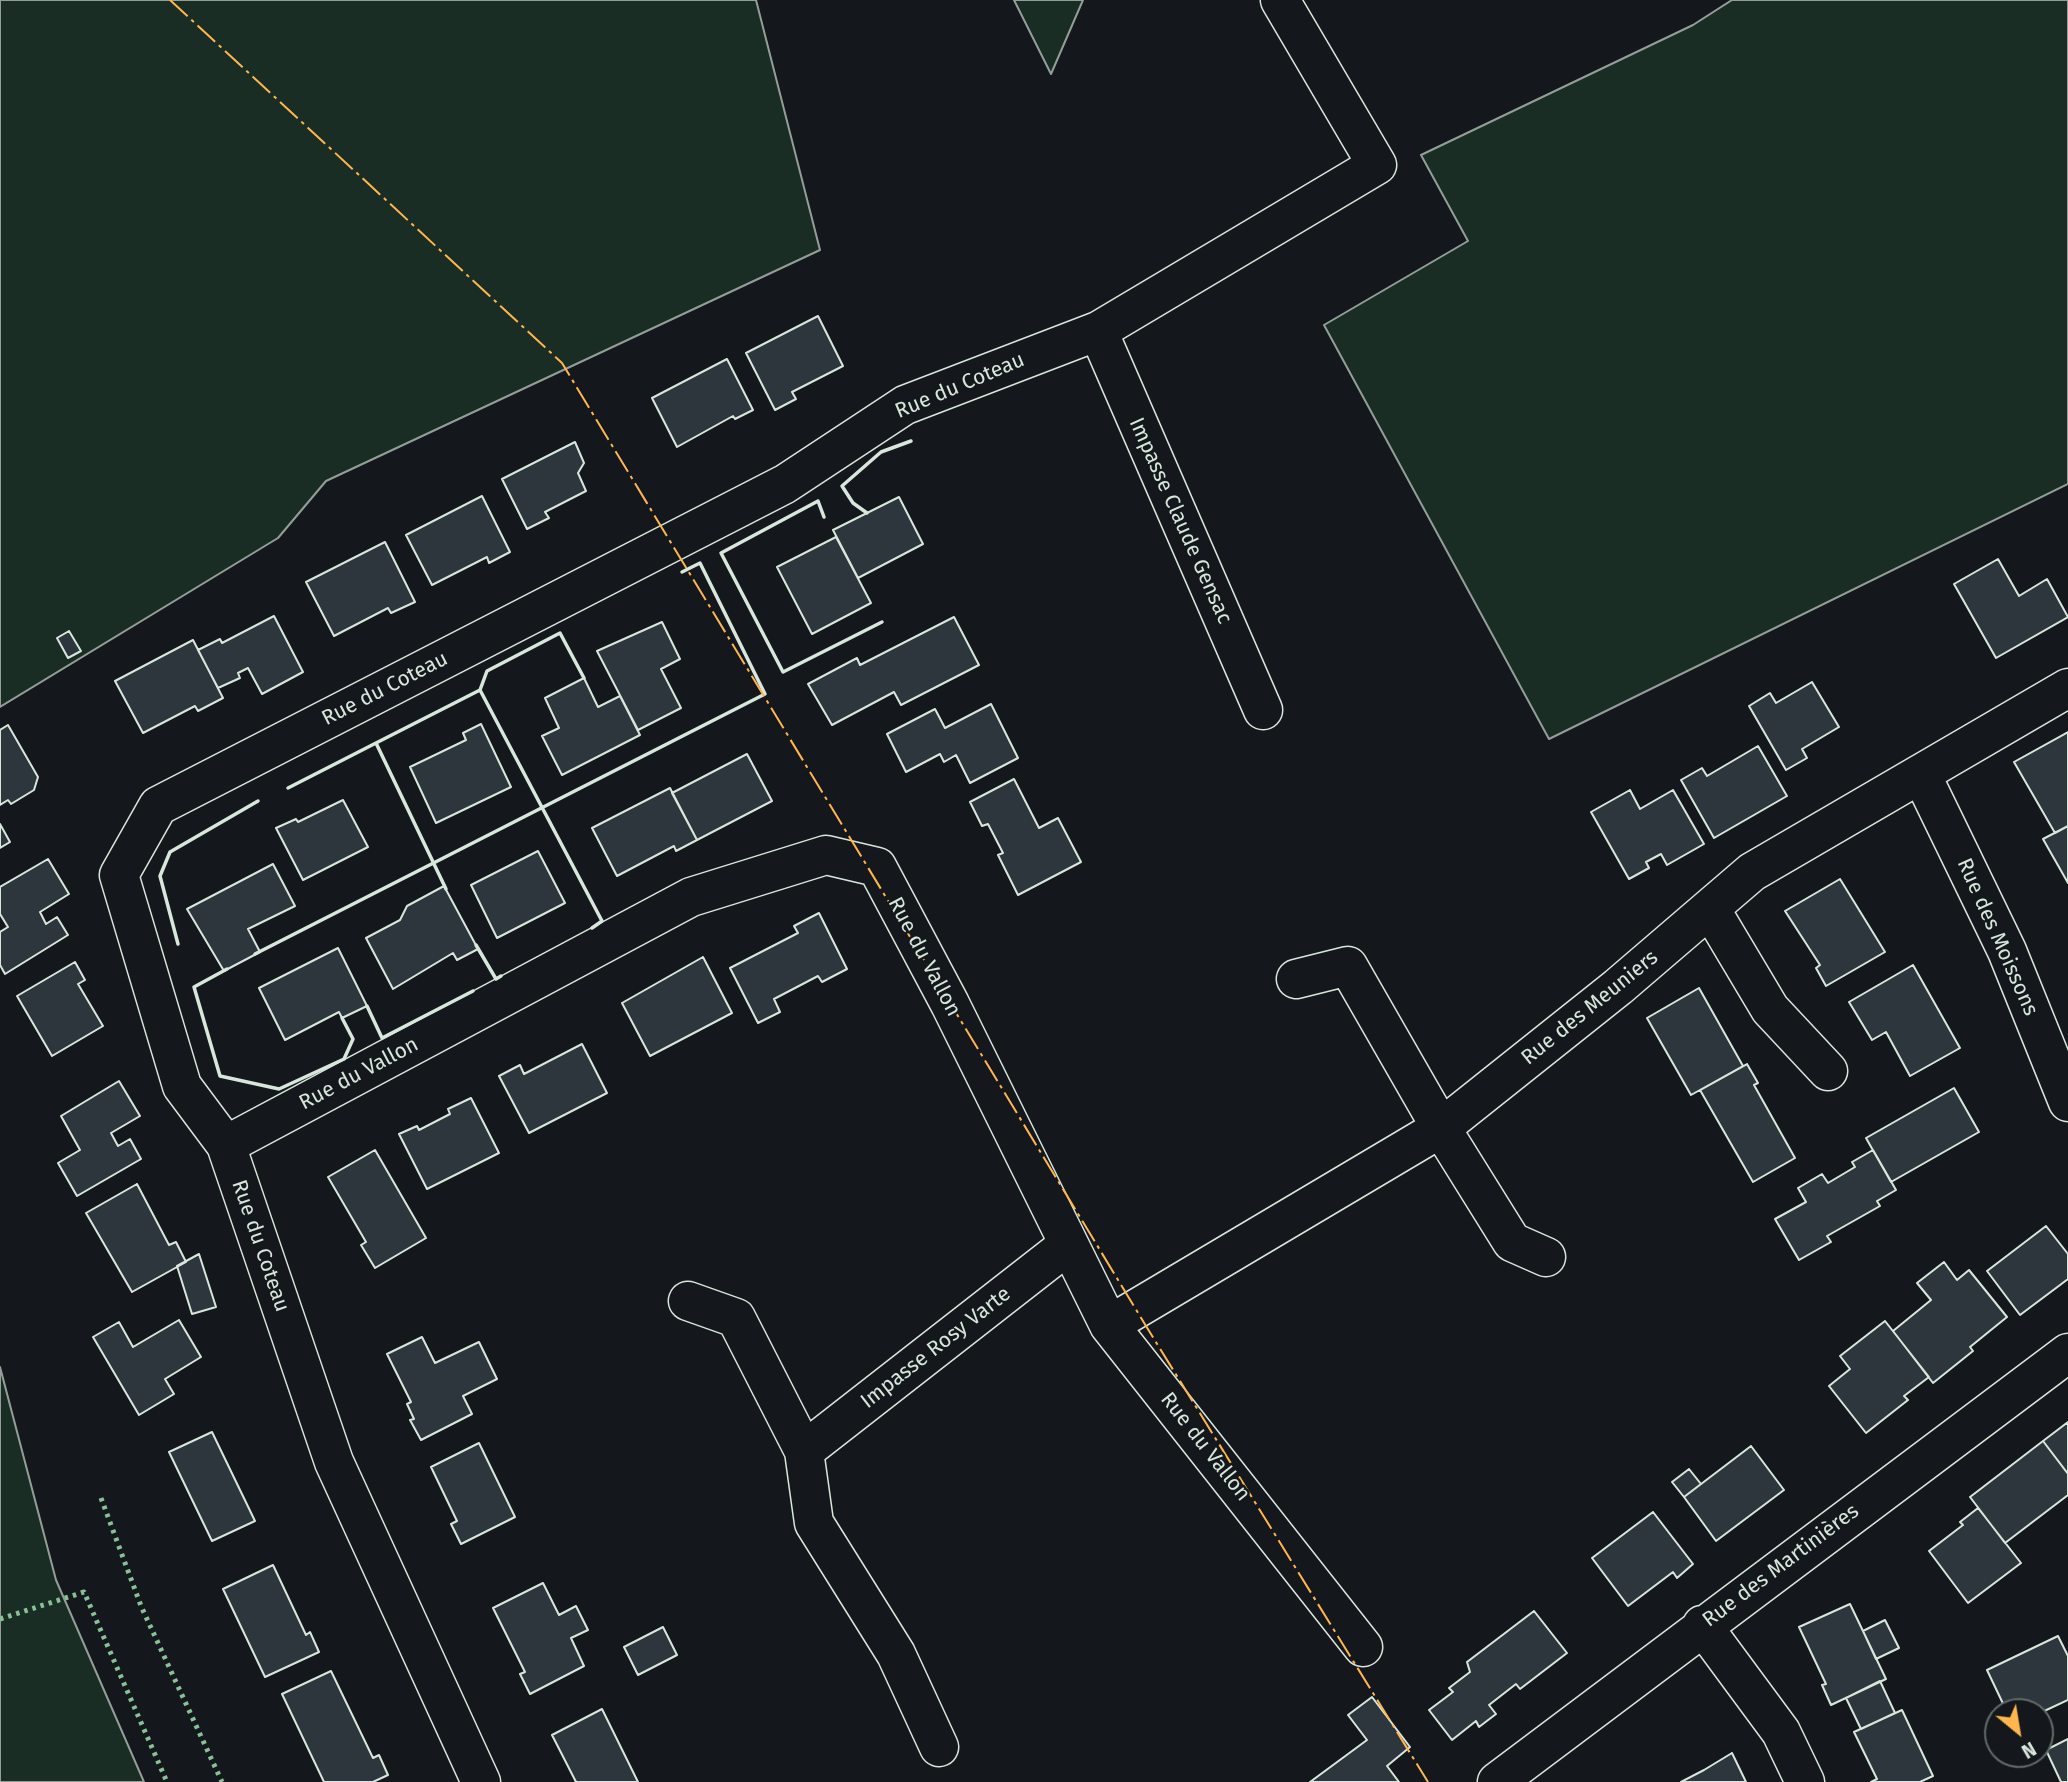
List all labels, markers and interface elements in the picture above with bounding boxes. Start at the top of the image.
street label: Rue du Coteau [892,347,1028,425]
street label: Impasse Claude Gensac [1123,414,1237,628]
street label: Rue du Coteau [318,646,452,732]
street label: Rue des Moissons [1951,854,2043,1020]
street label: Rue du Vallon [882,893,966,1021]
street label: Rue des Meuniers [1517,945,1663,1071]
street label: Rue du Vallon [295,1032,423,1116]
street label: Rue du Coteau [226,1177,294,1315]
street label: Impasse Rosy Varte [856,1282,1016,1414]
street label: Rue du Vallon [1155,1388,1255,1506]
street label: Rue des Martinières [1698,1499,1864,1633]
north arrow [1984,1698,2054,1768]
text: N [2018,1737,2040,1763]

